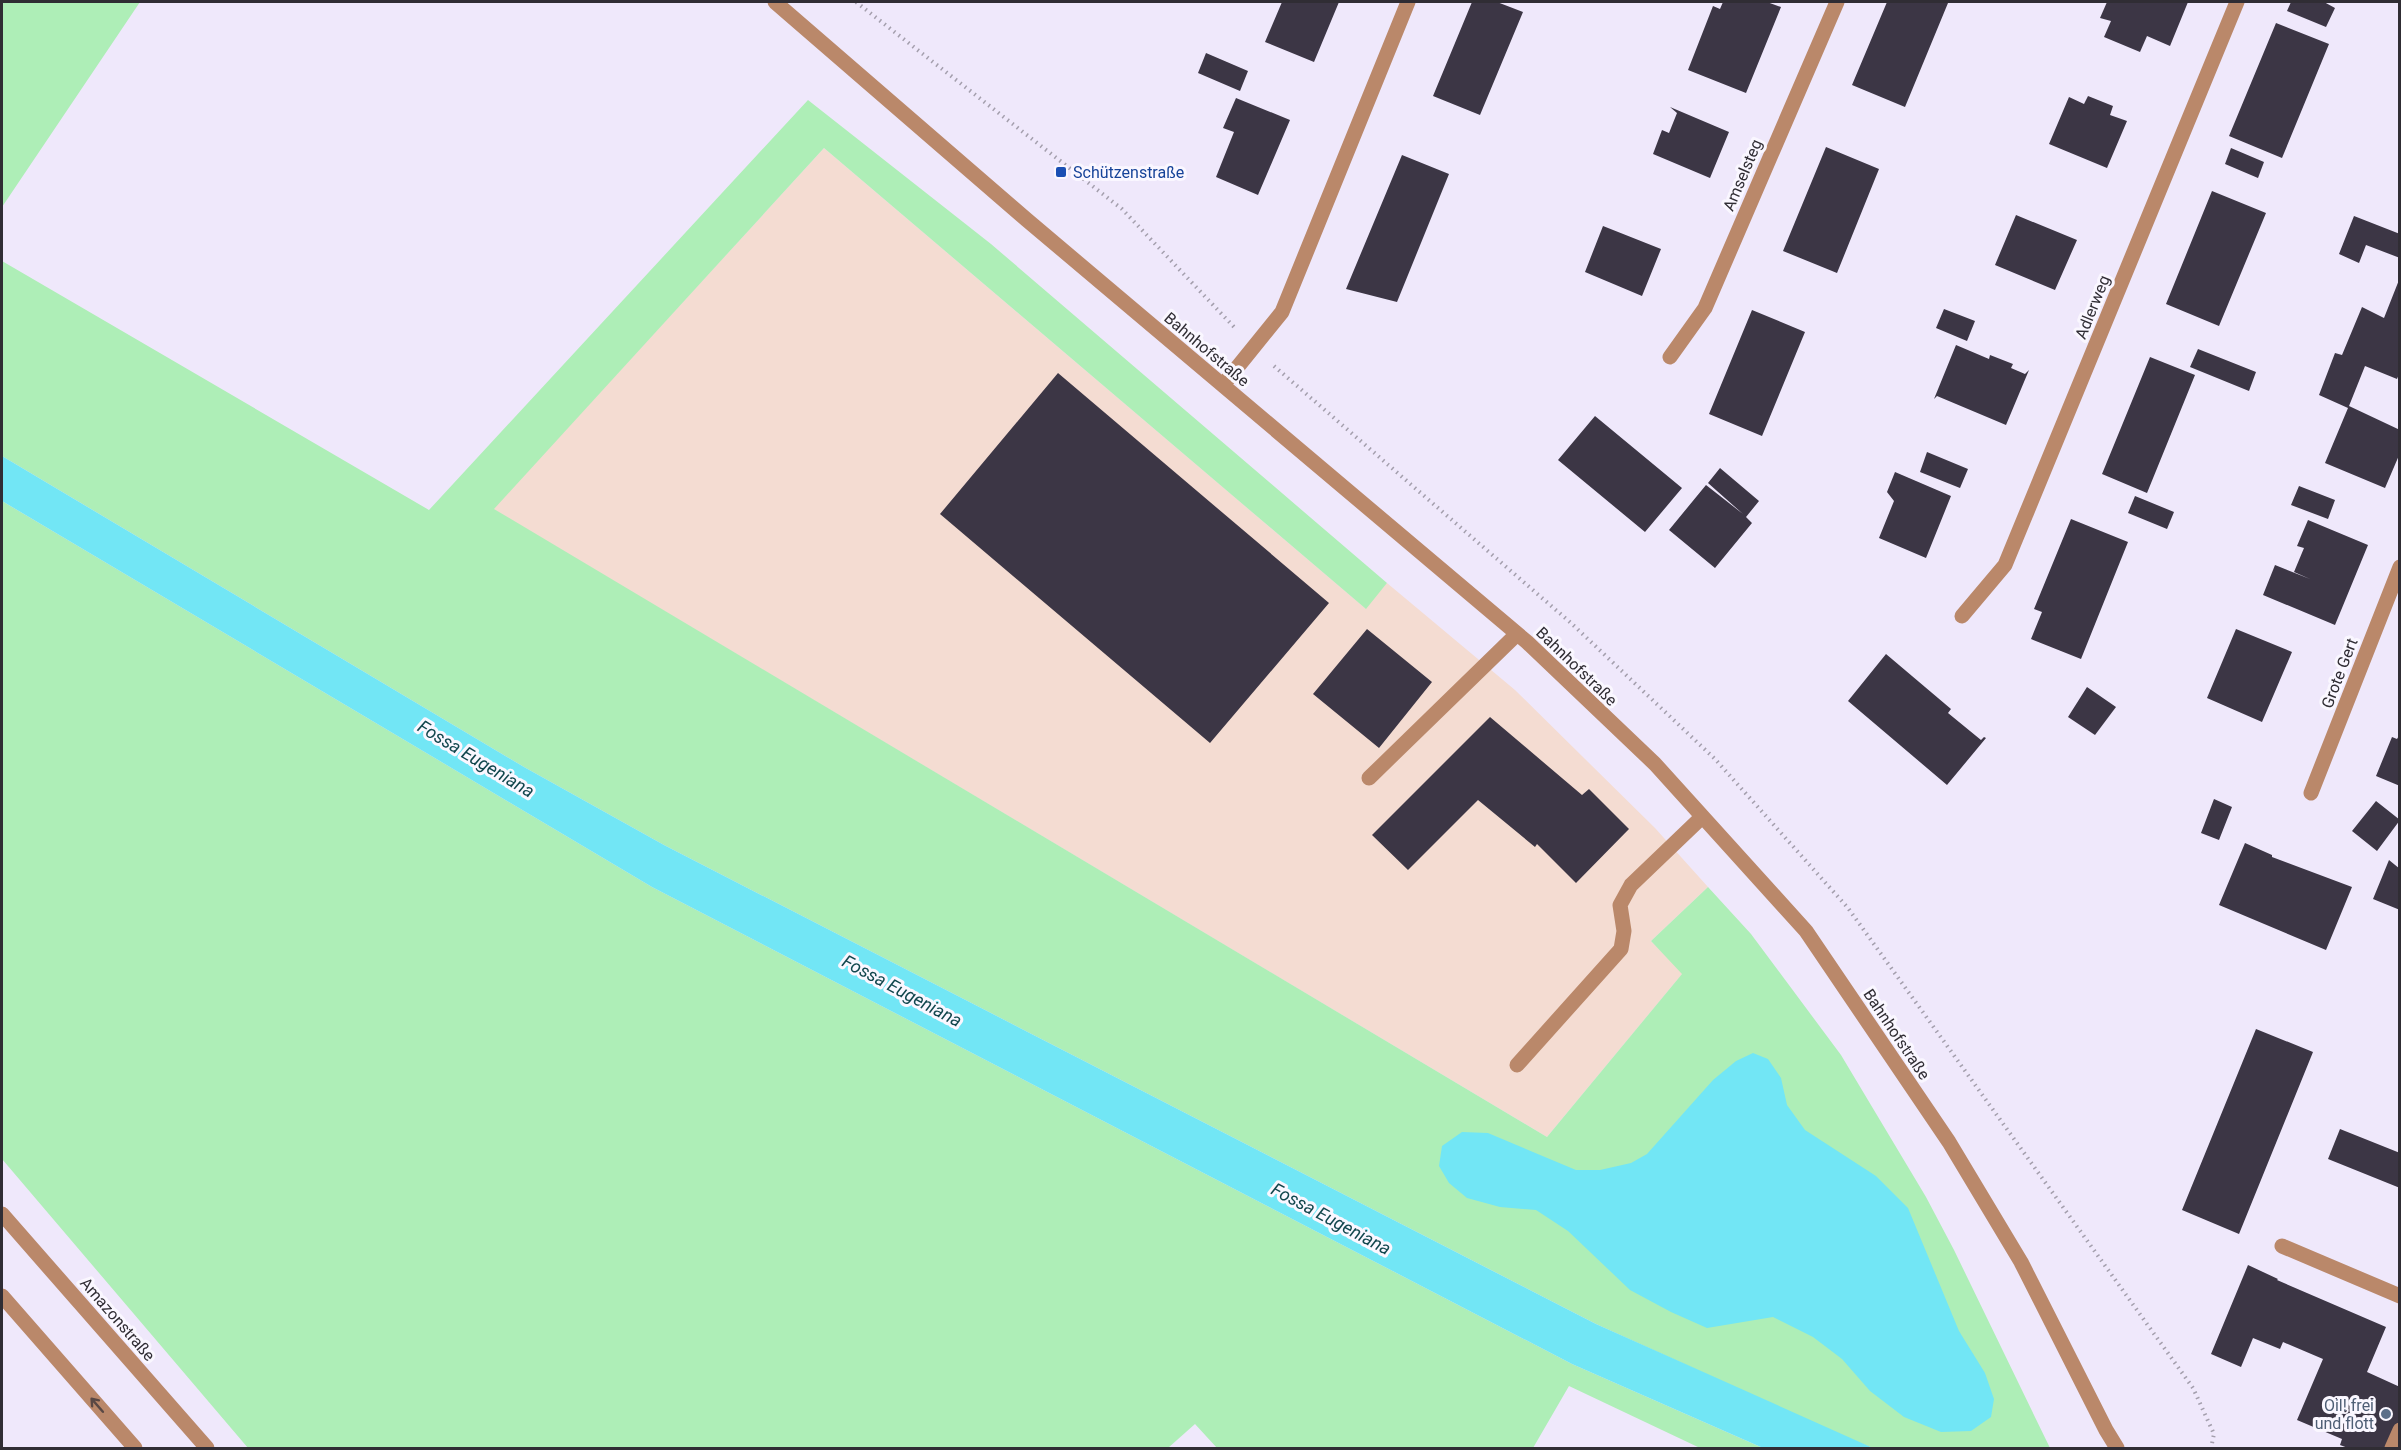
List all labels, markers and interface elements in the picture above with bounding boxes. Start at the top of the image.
street label: Amselsteg [1719,136,1766,214]
place label: Schützenstraße [1073,163,1184,182]
marker: Schützenstraße [1054,165,1068,179]
street label: Adlerweg [2071,273,2114,342]
street label: Bahnhofstraße [1160,308,1253,390]
street label: Bahnhofstraße [1532,623,1621,710]
street label: Grote Gert [2317,636,2361,711]
water label: Fossa Eugeniana [414,715,538,802]
water label: Fossa Eugeniana [839,950,966,1031]
street label: Bahnhofstraße [1859,985,1934,1083]
water label: Fossa Eugeniana [1268,1178,1395,1259]
street label: Amazonstraße [76,1274,159,1365]
place label: Oil! frei und flott [2315,1396,2374,1433]
one-way arrow [90,1397,104,1412]
marker: Oil! frei und flott [2379,1407,2393,1421]

